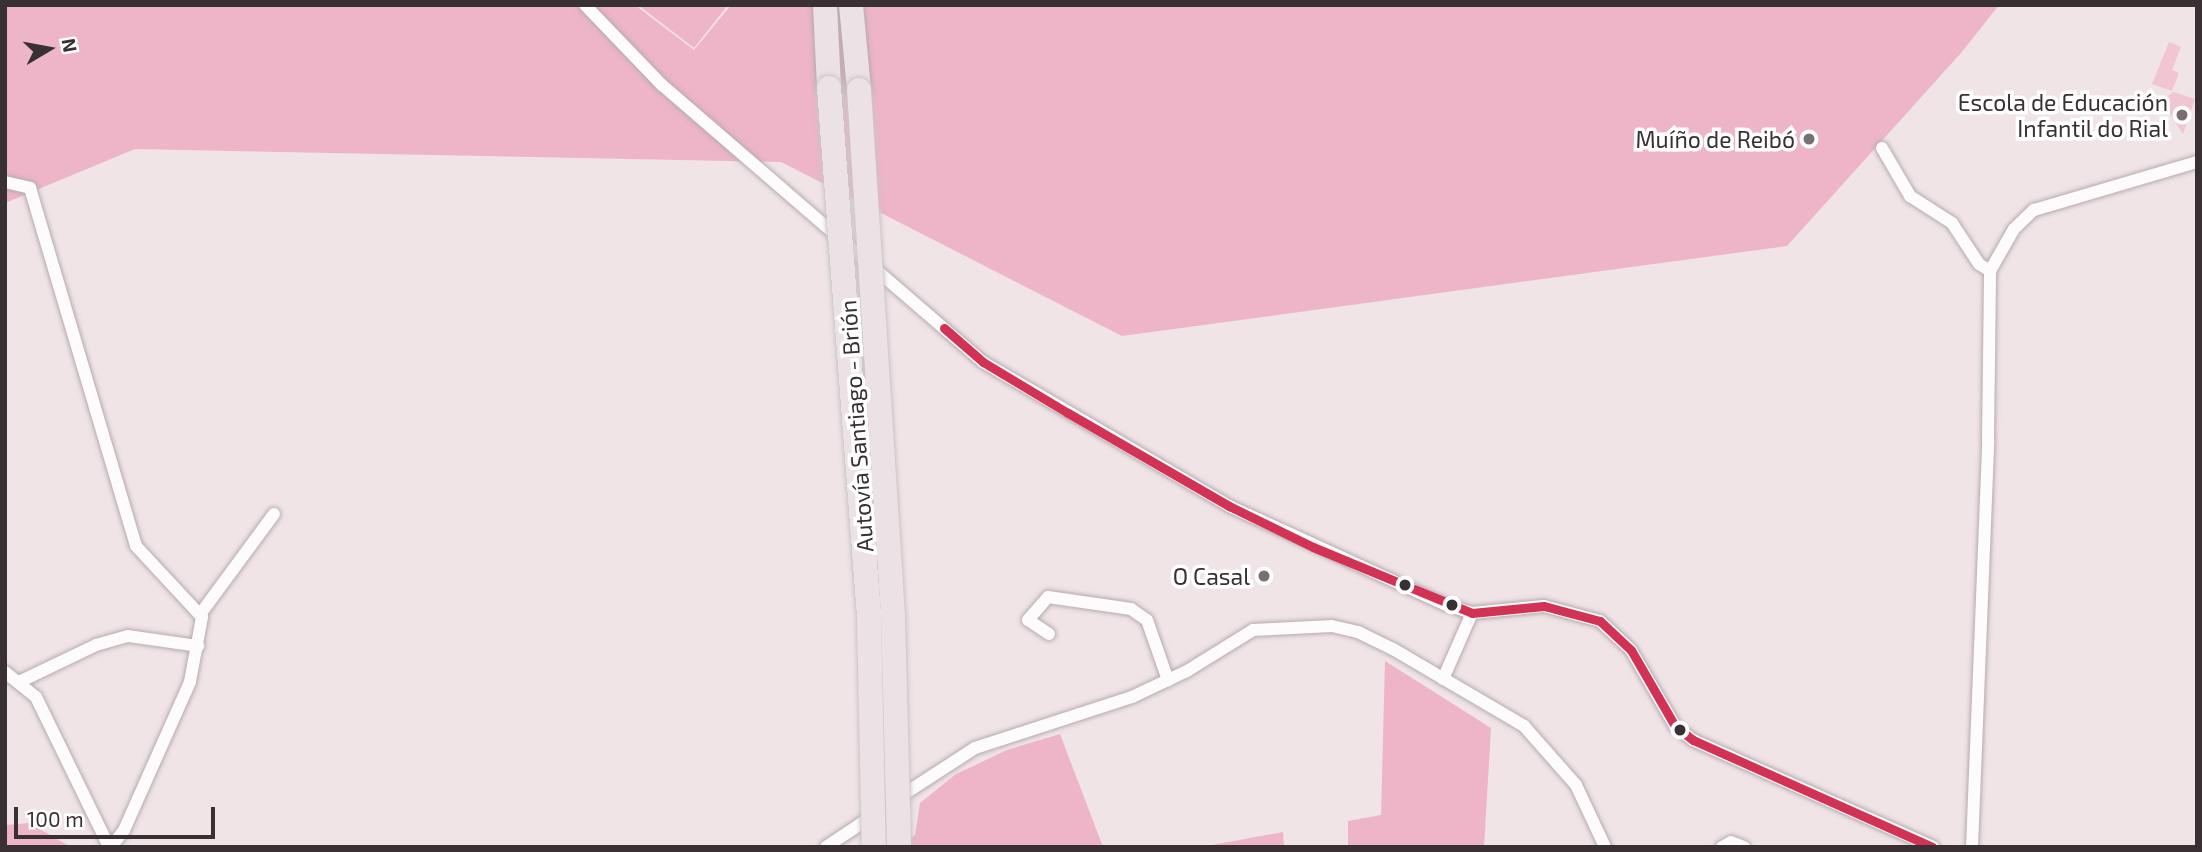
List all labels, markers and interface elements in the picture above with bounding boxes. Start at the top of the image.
north arrow [14,14,84,84]
text: N [58,37,83,54]
place label: Escola de Educación Infantil do Rial [1958,88,2168,142]
marker: Escola de Educación Infantil do Rial [2174,107,2190,123]
place label: Muíño de Reibó [1635,125,1795,153]
marker: Muíño de Reibó [1801,131,1817,147]
street label: Autovía Santiago - Brión [833,299,879,553]
place label: O Casal [1173,562,1250,590]
marker: O Casal [1256,568,1272,584]
unlabelled marker [1398,578,1412,592]
unlabelled marker [1445,598,1459,612]
unlabelled marker [1673,723,1687,737]
scale bar [18,792,219,836]
text: 100 m [27,806,84,831]

